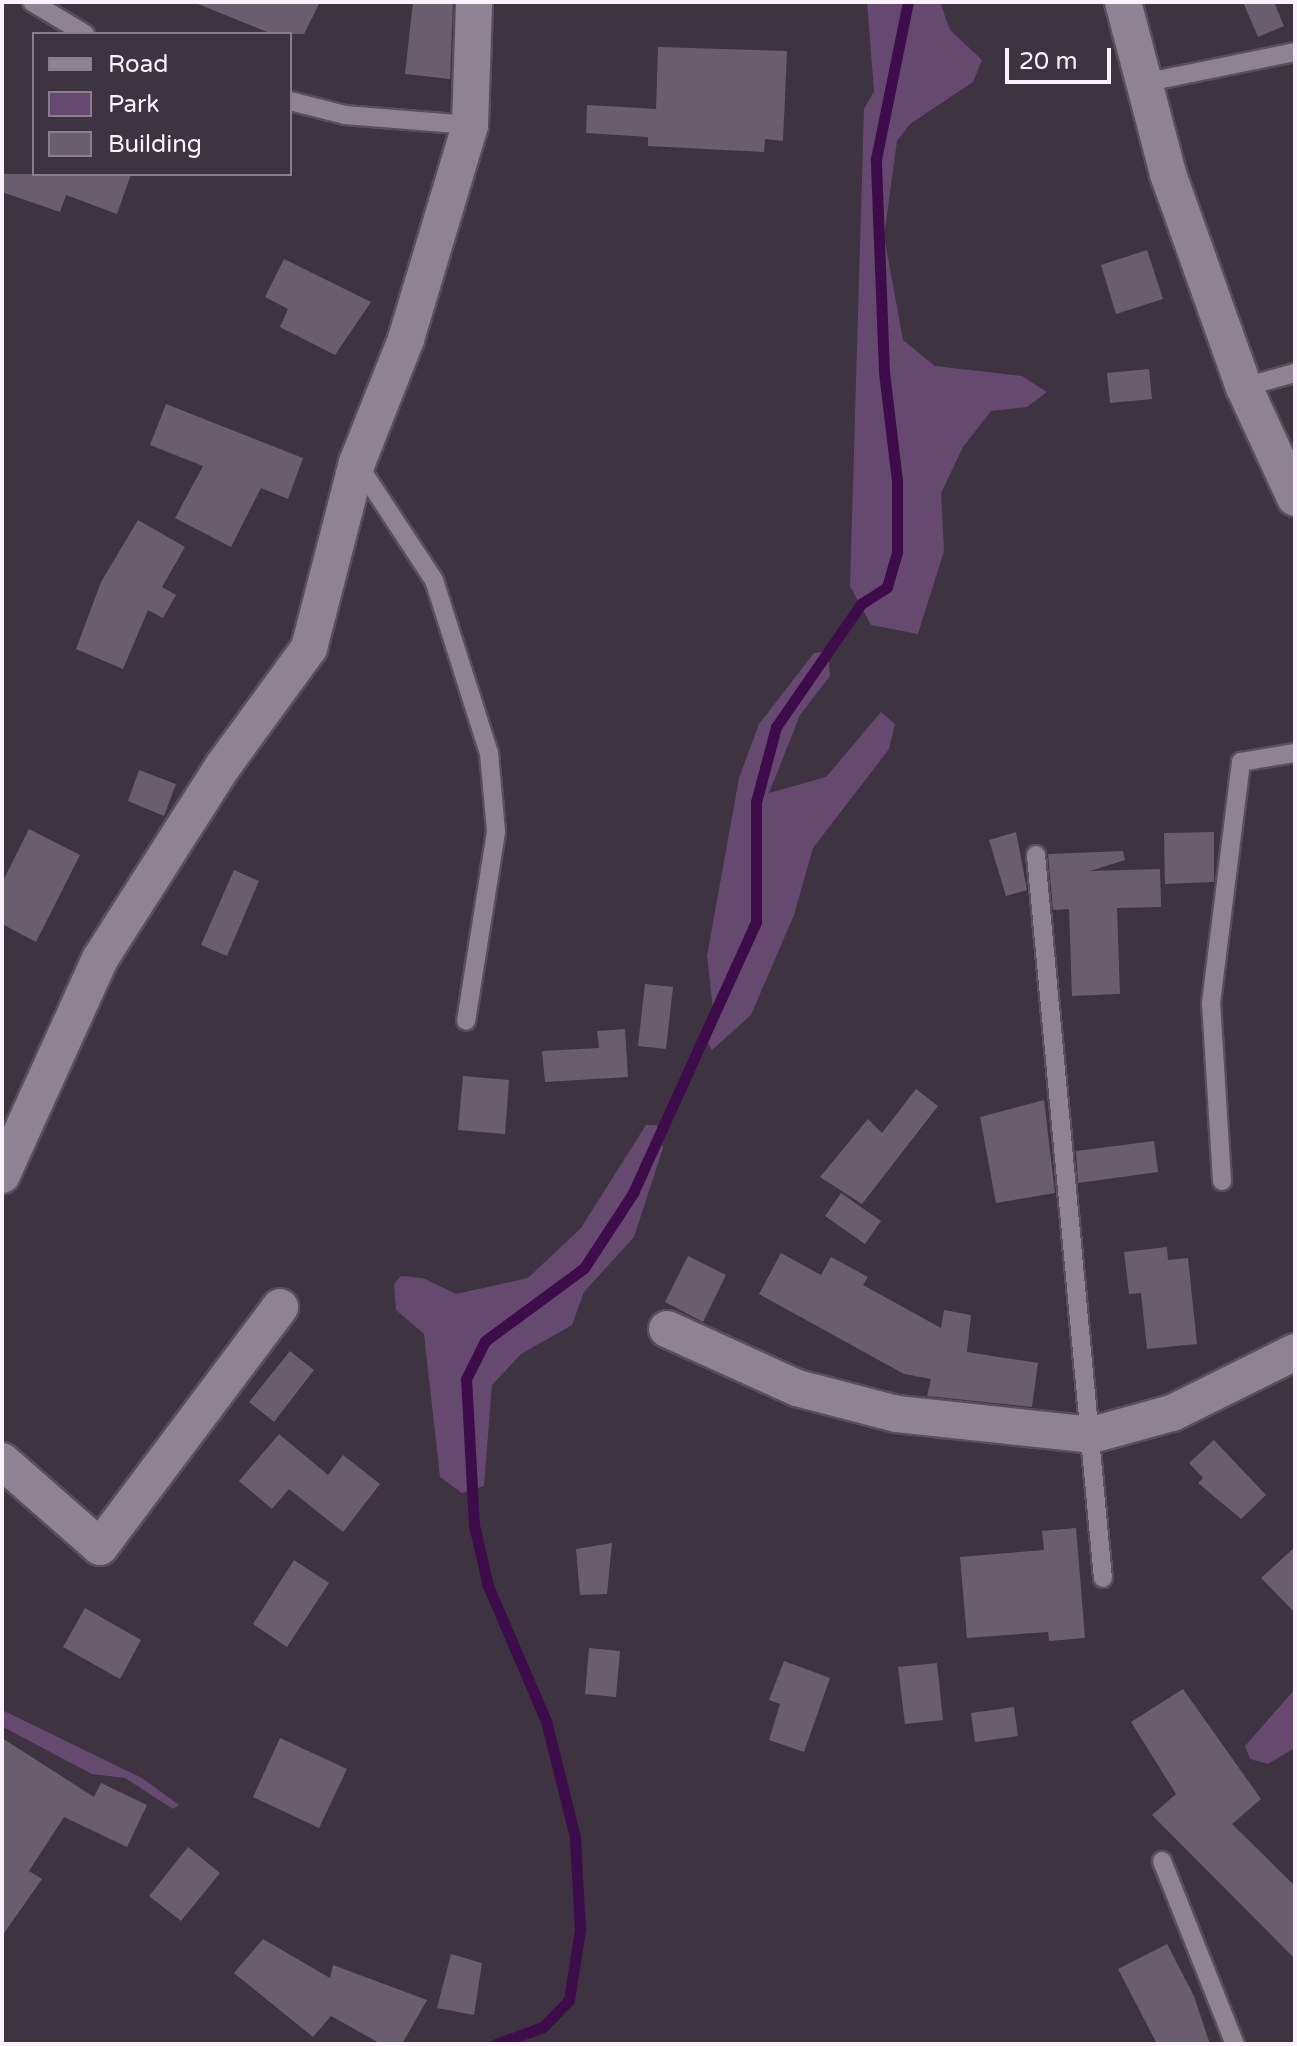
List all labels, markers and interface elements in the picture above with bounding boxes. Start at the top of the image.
legend [32,32,292,176]
scale bar [1009,32,1115,82]
text: 20 m [1019,47,1077,76]
text: Road [108,50,168,79]
text: Park [108,90,159,119]
text: Building [108,130,202,159]

